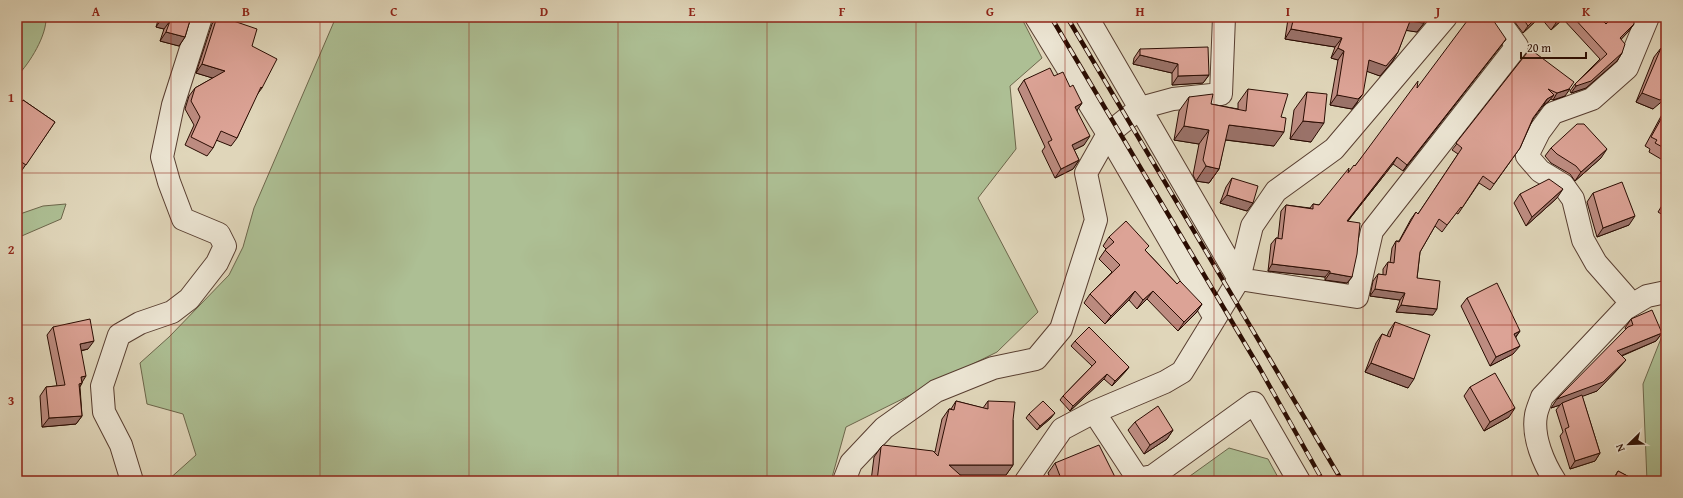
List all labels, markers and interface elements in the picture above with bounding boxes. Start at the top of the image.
text: A [92,2,101,21]
text: B [242,2,250,21]
text: C [390,2,398,21]
text: D [540,2,548,21]
text: E [689,2,696,21]
text: F [839,2,846,21]
text: G [986,2,994,21]
text: H [1135,2,1145,21]
text: I [1286,2,1290,21]
text: J [1434,2,1441,21]
text: K [1582,2,1591,21]
scale bar [1521,34,1586,60]
text: 20 m [1527,39,1551,56]
text: 1 [8,88,14,107]
text: 2 [8,240,15,259]
text: 3 [8,391,14,410]
north arrow [1609,424,1649,464]
text: N [1611,441,1629,454]

